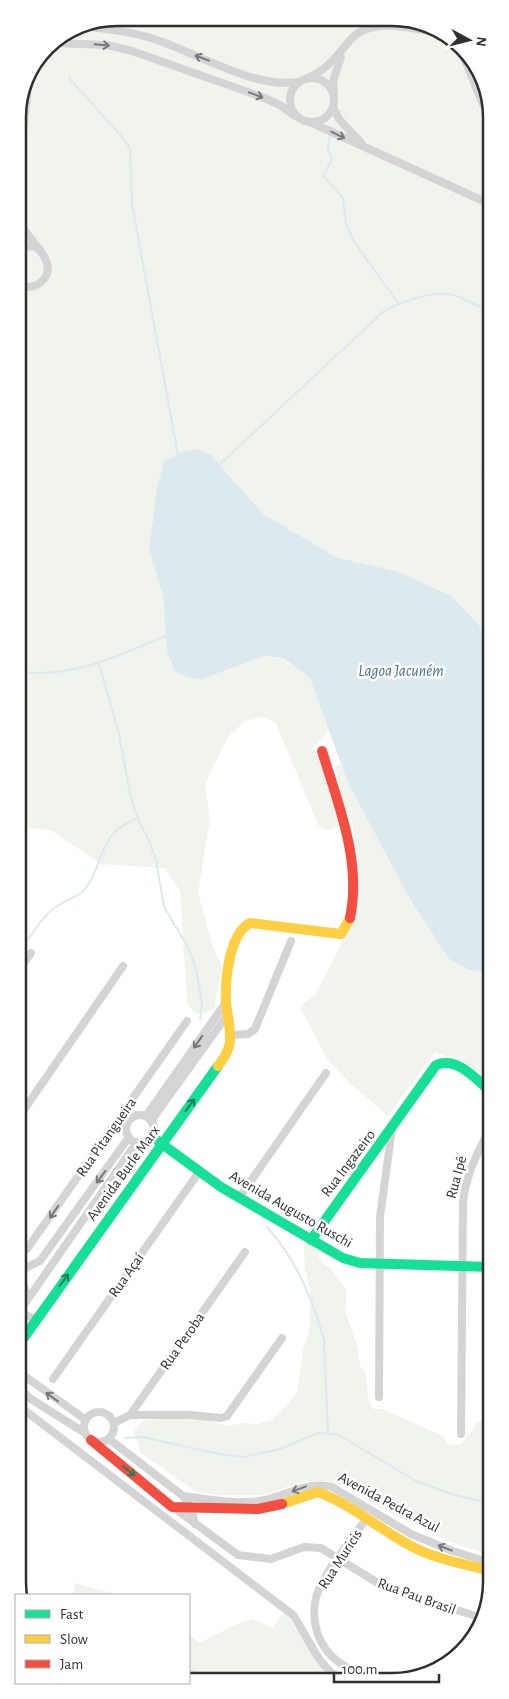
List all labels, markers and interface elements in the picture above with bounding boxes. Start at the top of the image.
north arrow [444,15,494,65]
text: N [473,36,488,47]
one-way arrow [93,41,109,50]
one-way arrow [195,52,210,62]
one-way arrow [248,91,263,100]
one-way arrow [330,131,345,140]
water label: Lagoa Jacuném [358,663,444,679]
one-way arrow [193,1035,203,1049]
street label: Rua Pitangueira [74,1095,139,1180]
one-way arrow [185,1098,195,1112]
street label: Avenida Burle Marx [84,1123,163,1224]
street label: Rua Ingazeiro [319,1127,378,1200]
street label: Rua Ipê [444,1154,469,1200]
street label: Avenida Augusto Ruschi [227,1168,355,1251]
one-way arrow [96,1170,106,1184]
one-way arrow [49,1205,59,1219]
street label: Rua Açaí [106,1250,147,1300]
one-way arrow [59,1273,69,1287]
street label: Rua Peroba [157,1310,208,1373]
one-way arrow [45,1392,59,1402]
one-way arrow [122,1465,135,1476]
street label: Avenida Pedra Azul [336,1469,442,1535]
one-way arrow [292,1485,307,1494]
street label: Rua Muricis [316,1527,365,1592]
one-way arrow [438,1543,453,1552]
street label: Rua Pau Brasil [376,1575,458,1618]
legend [15,1594,190,1684]
text: Fast [60,1607,84,1622]
text: Slow [60,1632,88,1647]
scale bar [334,1652,439,1684]
text: Jam [60,1657,83,1672]
text: 100 m [342,1662,377,1677]

